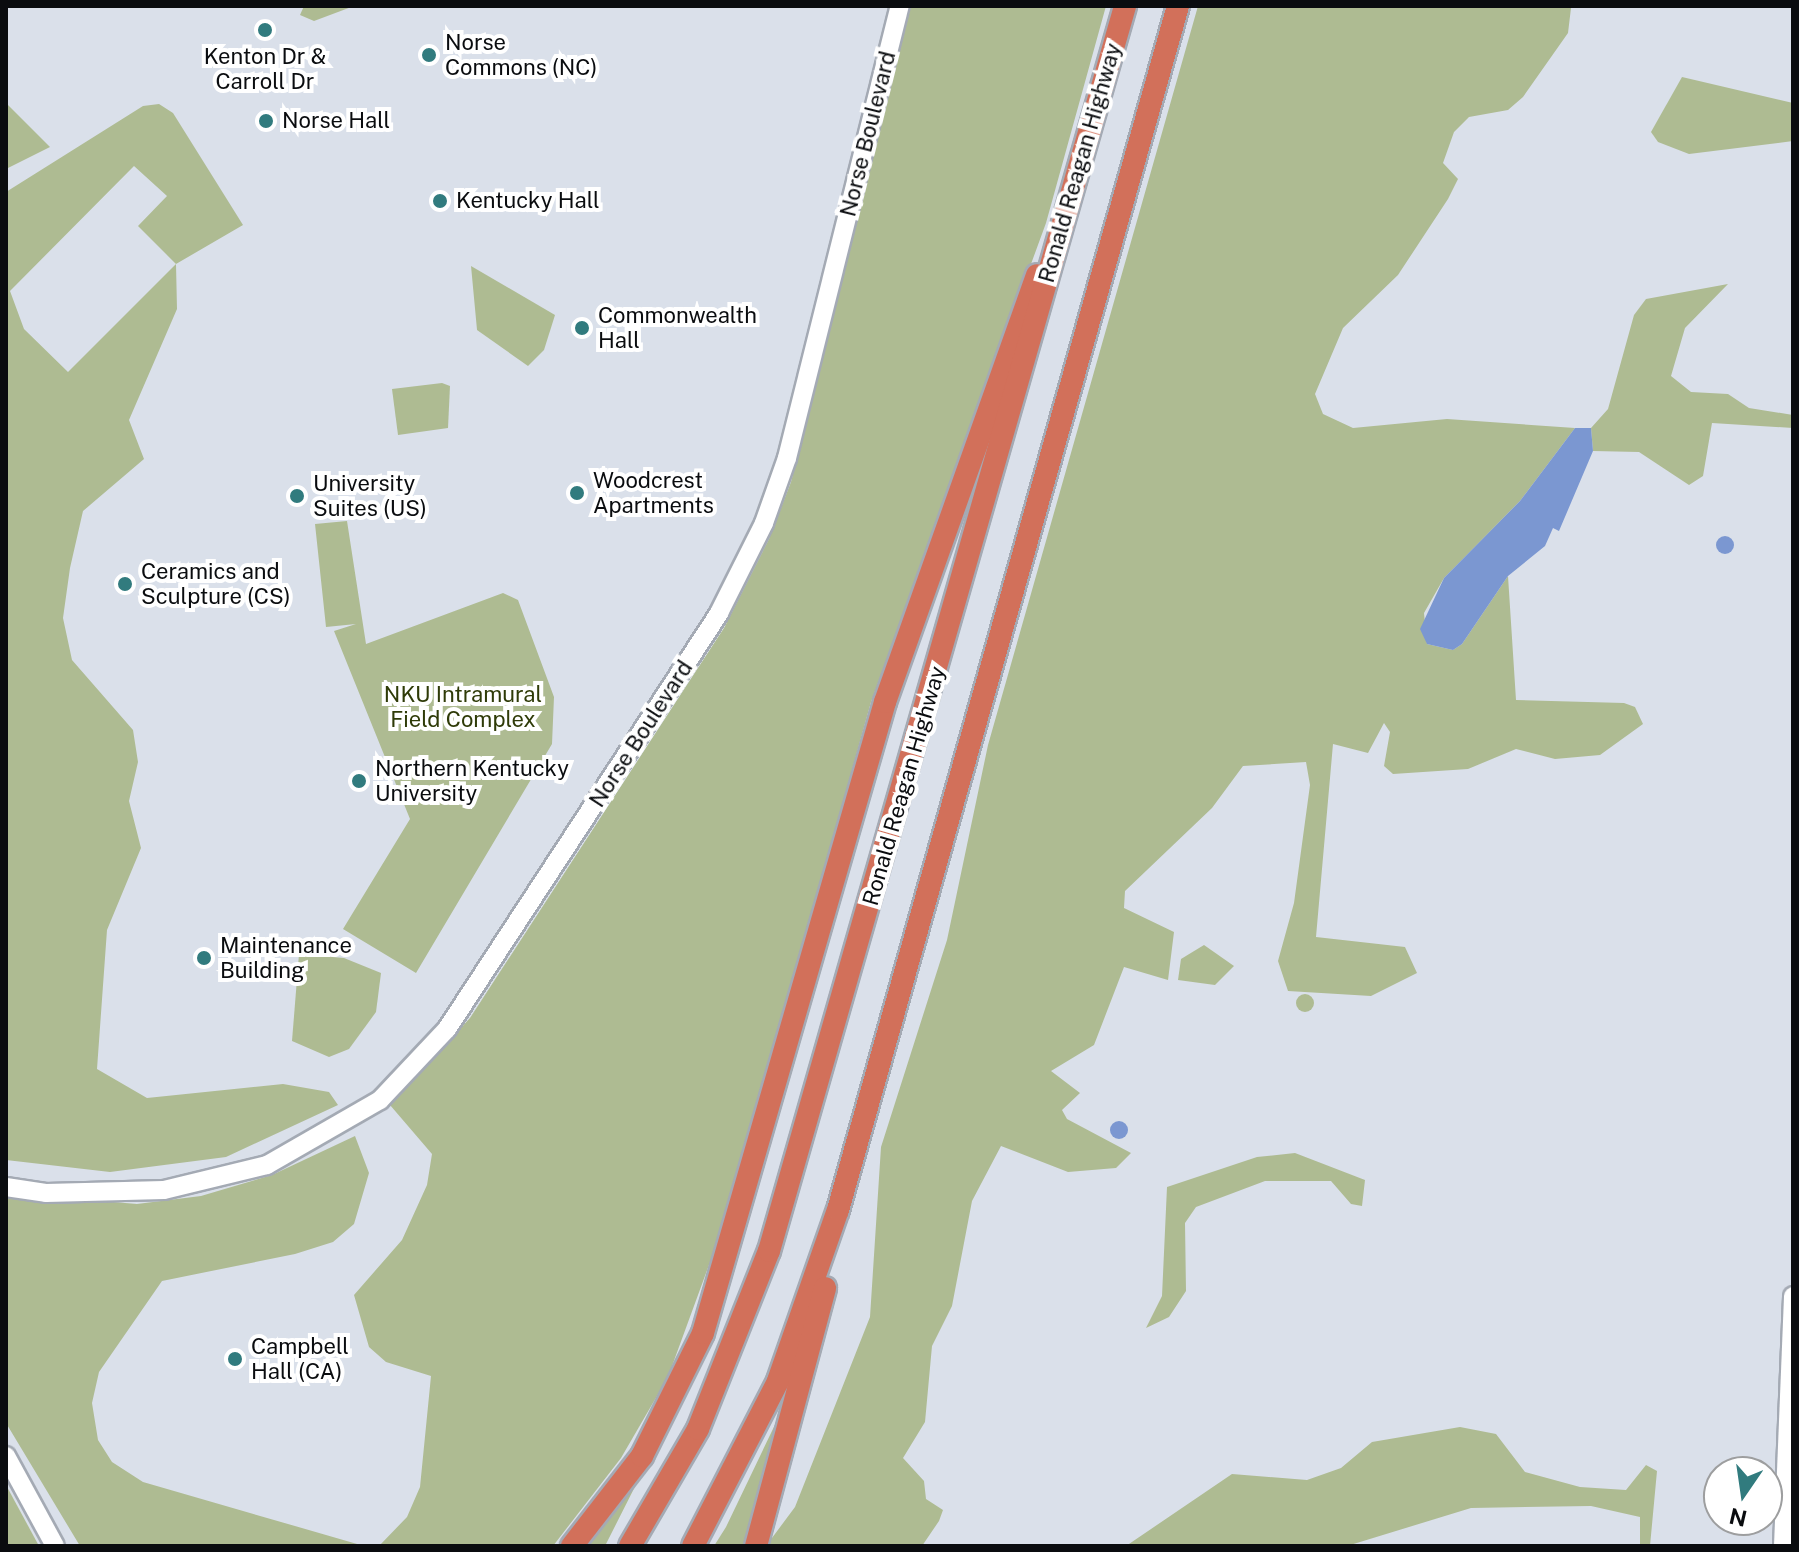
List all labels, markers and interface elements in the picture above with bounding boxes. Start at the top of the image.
marker: Kenton Dr & Carroll Dr [256,21,274,39]
place label: Norse Commons (NC) [445,29,597,80]
street label: Ronald Reagan Highway [1033,40,1127,286]
place label: Kenton Dr & Carroll Dr [204,43,326,94]
marker: Norse Commons (NC) [420,46,438,64]
street label: Norse Boulevard [835,49,901,219]
place label: Norse Hall [282,108,390,134]
marker: Norse Hall [257,112,275,130]
place label: Kentucky Hall [456,188,600,214]
marker: Kentucky Hall [431,192,449,210]
place label: Commonwealth Hall [598,302,757,354]
marker: Commonwealth Hall [573,319,591,337]
place label: Woodcrest Apartments [593,467,714,518]
place label: University Suites (US) [313,470,427,522]
marker: Woodcrest Apartments [568,484,586,502]
marker: University Suites (US) [288,487,306,505]
place label: Ceramics and Sculpture (CS) [141,558,291,610]
marker: Ceramics and Sculpture (CS) [116,575,134,593]
street label: Norse Boulevard [584,656,698,812]
street label: Ronald Reagan Highway [857,663,951,909]
park label: NKU Intramural Field Complex [384,681,542,732]
place label: Northern Kentucky University [375,755,569,806]
marker: Northern Kentucky University [350,772,368,790]
place label: Maintenance Building [220,932,352,984]
marker: Maintenance Building [195,949,213,967]
place label: Campbell Hall (CA) [251,1333,349,1384]
marker: Campbell Hall (CA) [226,1350,244,1368]
north arrow [1703,1456,1783,1536]
text: N [1727,1503,1749,1532]

